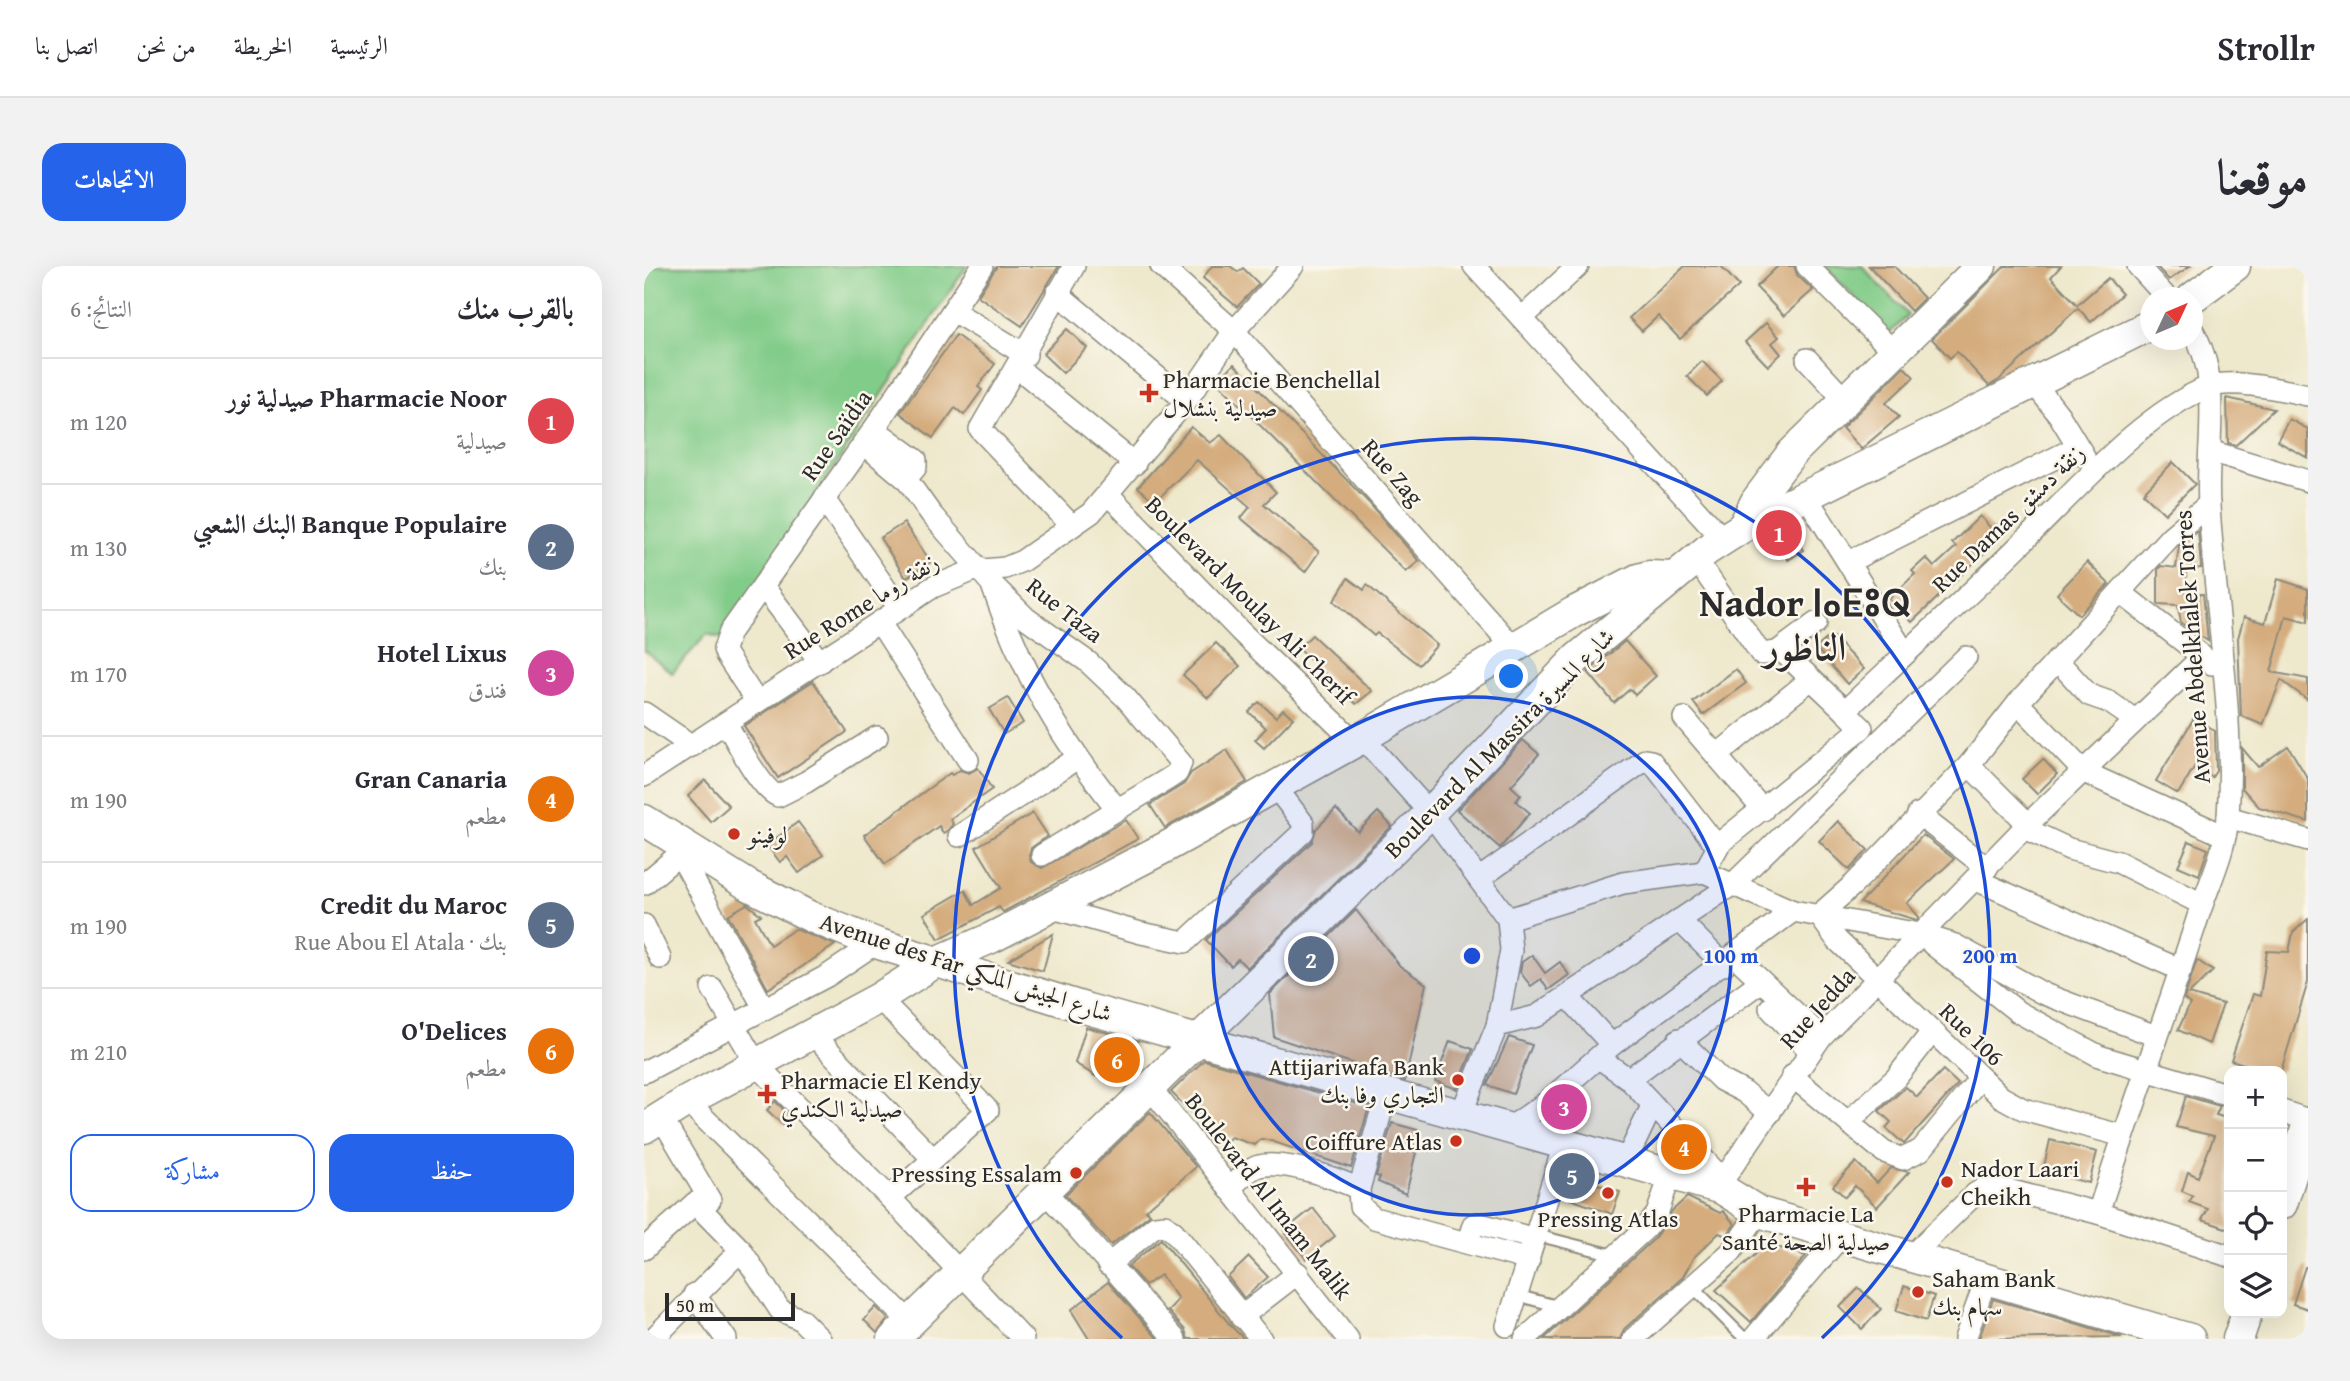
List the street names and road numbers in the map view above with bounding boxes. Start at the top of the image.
street label: Rue Saïdia [792,382,881,488]
street label: Rue Zag [1354,431,1432,513]
street label: Rue Damas زنقة دمشق [1924,436,2092,600]
street label: Boulevard Moulay Ali Cherif [1138,488,1364,714]
street label: Avenue Abdelkhalek Torres [2165,509,2219,785]
street label: Rue Rome زنقة روما [777,544,945,668]
street label: Rue Taza [1019,569,1111,652]
street label: Boulevard Al Massira شارع المسيرة [1376,620,1624,868]
street label: Avenue des Far شارع الجيش الملكي [814,903,1117,1036]
street label: Rue Jedda [1771,959,1864,1057]
street label: Rue 106 [1932,994,2012,1074]
street label: Boulevard Al Imam Malik [1177,1085,1361,1307]

